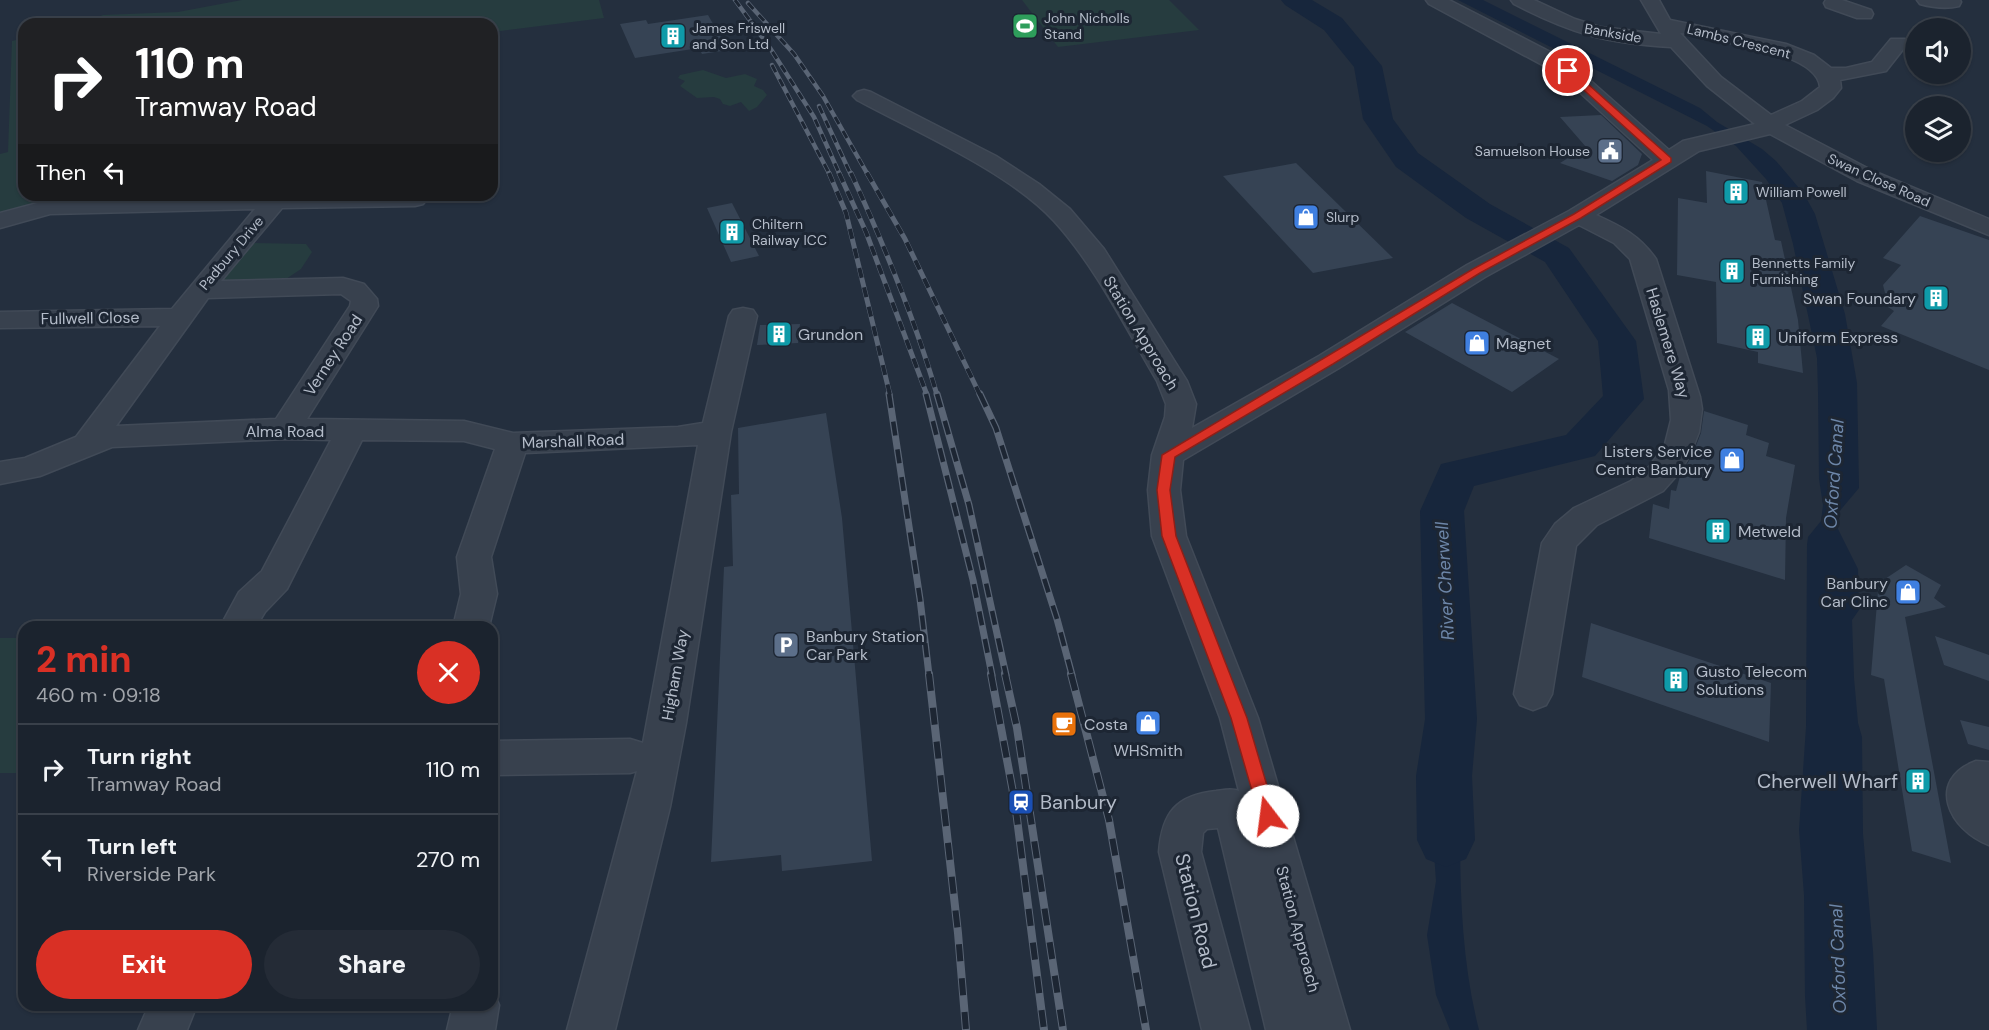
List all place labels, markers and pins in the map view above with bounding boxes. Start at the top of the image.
place label: John Nicholls Stand [1044,9,1130,43]
sports icon: John Nicholls Stand [1010,11,1040,41]
place label: James Friswell and Son Ltd [692,19,785,53]
building icon: James Friswell and Son Ltd [658,21,688,51]
pin [1542,45,1593,96]
public building icon: Samuelson House [1595,136,1625,166]
place label: Samuelson House [1475,142,1590,160]
building icon: William Powell [1721,177,1751,207]
place label: William Powell [1756,183,1847,201]
shop icon: Slurp [1291,202,1321,232]
place label: Slurp [1326,208,1359,226]
place label: Chiltern Railway ICC [752,215,827,249]
building icon: Chiltern Railway ICC [717,217,747,247]
place label: Bennetts Family Furnishing [1752,254,1855,288]
building icon: Bennetts Family Furnishing [1717,256,1747,286]
building icon: Swan Foundary [1921,283,1951,313]
place label: Swan Foundary [1803,288,1916,309]
building icon: Grundon [764,319,794,349]
building icon: Uniform Express [1743,322,1773,352]
place label: Grundon [798,324,863,345]
place label: Uniform Express [1778,327,1898,348]
shop icon: Magnet [1462,328,1492,358]
place label: Magnet [1496,333,1551,354]
place label: Listers Service Centre Banbury [1595,441,1712,480]
shop icon: Listers Service Centre Banbury [1717,445,1747,475]
building icon: Metweld [1703,516,1733,546]
place label: Metweld [1738,521,1801,542]
place label: Banbury Car Clinc [1820,573,1888,612]
shop icon: Banbury Car Clinc [1893,577,1923,607]
place label: Banbury Station Car Park [806,626,925,665]
parking icon: Banbury Station Car Park [771,630,801,660]
place label: Gusto Telecom Solutions [1696,661,1807,700]
building icon: Gusto Telecom Solutions [1661,665,1691,695]
shop icon: WHSmith [1133,708,1163,738]
cafe icon: Costa [1049,709,1079,739]
place label: Costa [1084,714,1128,735]
place label: WHSmith [1113,740,1183,761]
building icon: Cherwell Wharf [1903,766,1933,796]
place label: Cherwell Wharf [1757,768,1898,794]
station icon: Banbury [1006,787,1036,817]
place label: Banbury [1040,789,1117,815]

